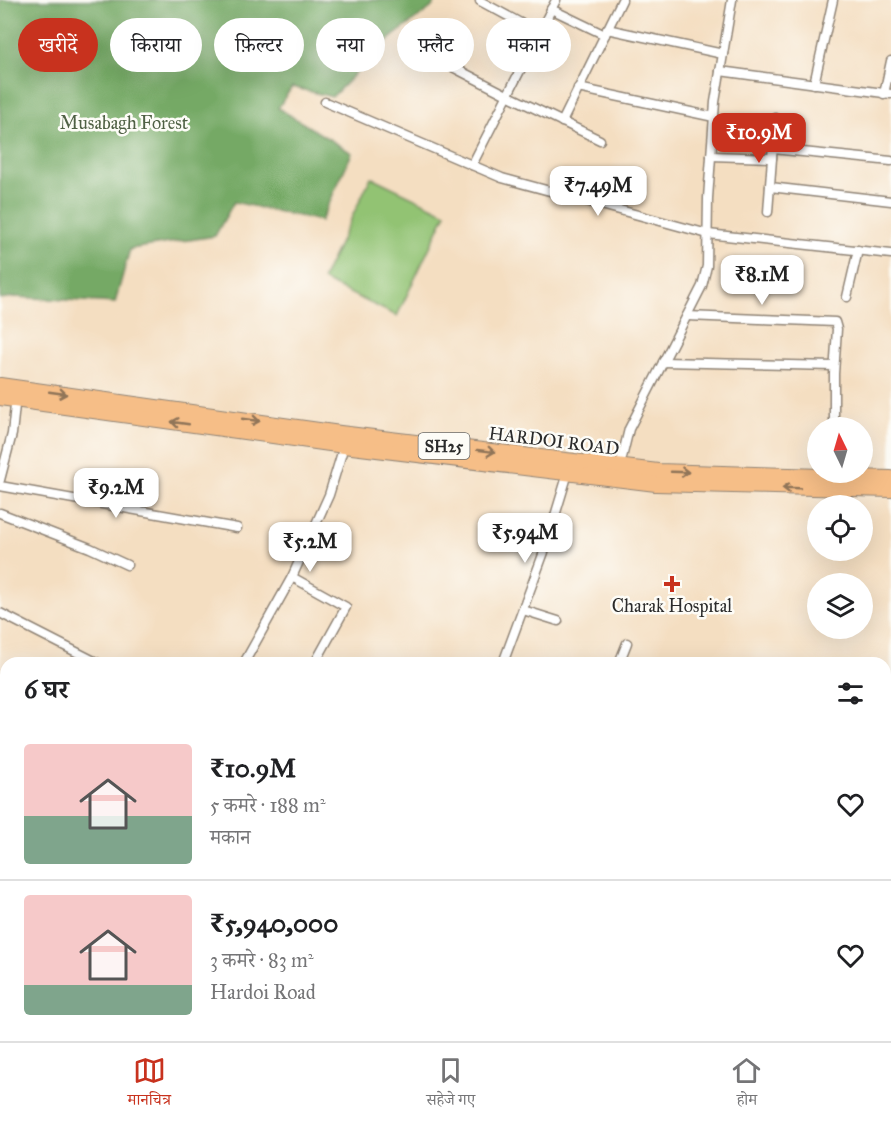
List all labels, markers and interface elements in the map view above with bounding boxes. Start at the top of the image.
chip: खरीदें [18,18,98,72]
chip: किराया [110,18,202,72]
chip: फ़िल्टर [214,18,304,72]
chip: नया [316,18,385,72]
chip: फ़्लैट [397,18,474,72]
chip: मकान [486,18,571,72]
park label: Musabagh Forest [60,112,189,135]
pin: ₹10.9M [710,113,808,164]
text: ₹10.9M [726,120,792,144]
pin: ₹7.49M [549,166,647,217]
text: ₹7.49M [564,173,632,197]
pin: ₹8.1M [720,255,804,306]
text: ₹8.1M [735,262,789,286]
one-way arrow [48,388,67,399]
one-way arrow [241,415,260,426]
one-way arrow [171,417,191,428]
north arrow [807,417,873,483]
map controls [807,417,873,639]
street label: HARDOI ROAD [487,422,621,460]
road number: SH25 [418,433,470,459]
one-way arrow [476,446,495,457]
one-way arrow [669,466,689,478]
pin: ₹9.2M [74,468,158,519]
text: ₹9.2M [88,475,144,499]
one-way arrow [781,482,801,494]
button: locate [807,495,873,561]
pin: ₹5.94M [476,513,574,564]
text: ₹5.94M [492,520,558,544]
pin: ₹5.2M [268,522,352,573]
text: ₹5.2M [283,529,337,553]
button: layers [807,573,873,639]
marker: Charak Hospital [663,575,681,593]
place label: Charak Hospital [612,595,732,617]
text: 6 घर [24,673,69,705]
icon: filters [834,677,867,710]
text: ₹10.9M [210,752,296,784]
icon: home [72,768,144,840]
icon: heart [834,788,867,821]
text: 5 कमरे · 188 m² [210,793,326,817]
text: मकान [210,825,251,849]
text: ₹5,940,000 [210,907,338,939]
icon: home [72,919,144,991]
icon: heart [834,939,867,972]
text: 3 कमरे · 83 m² [210,948,314,972]
text: Hardoi Road [210,980,316,1004]
tab: मानचित्र [128,1054,171,1115]
tab: सहेजे गए [426,1054,475,1115]
tab: होम [730,1054,763,1115]

